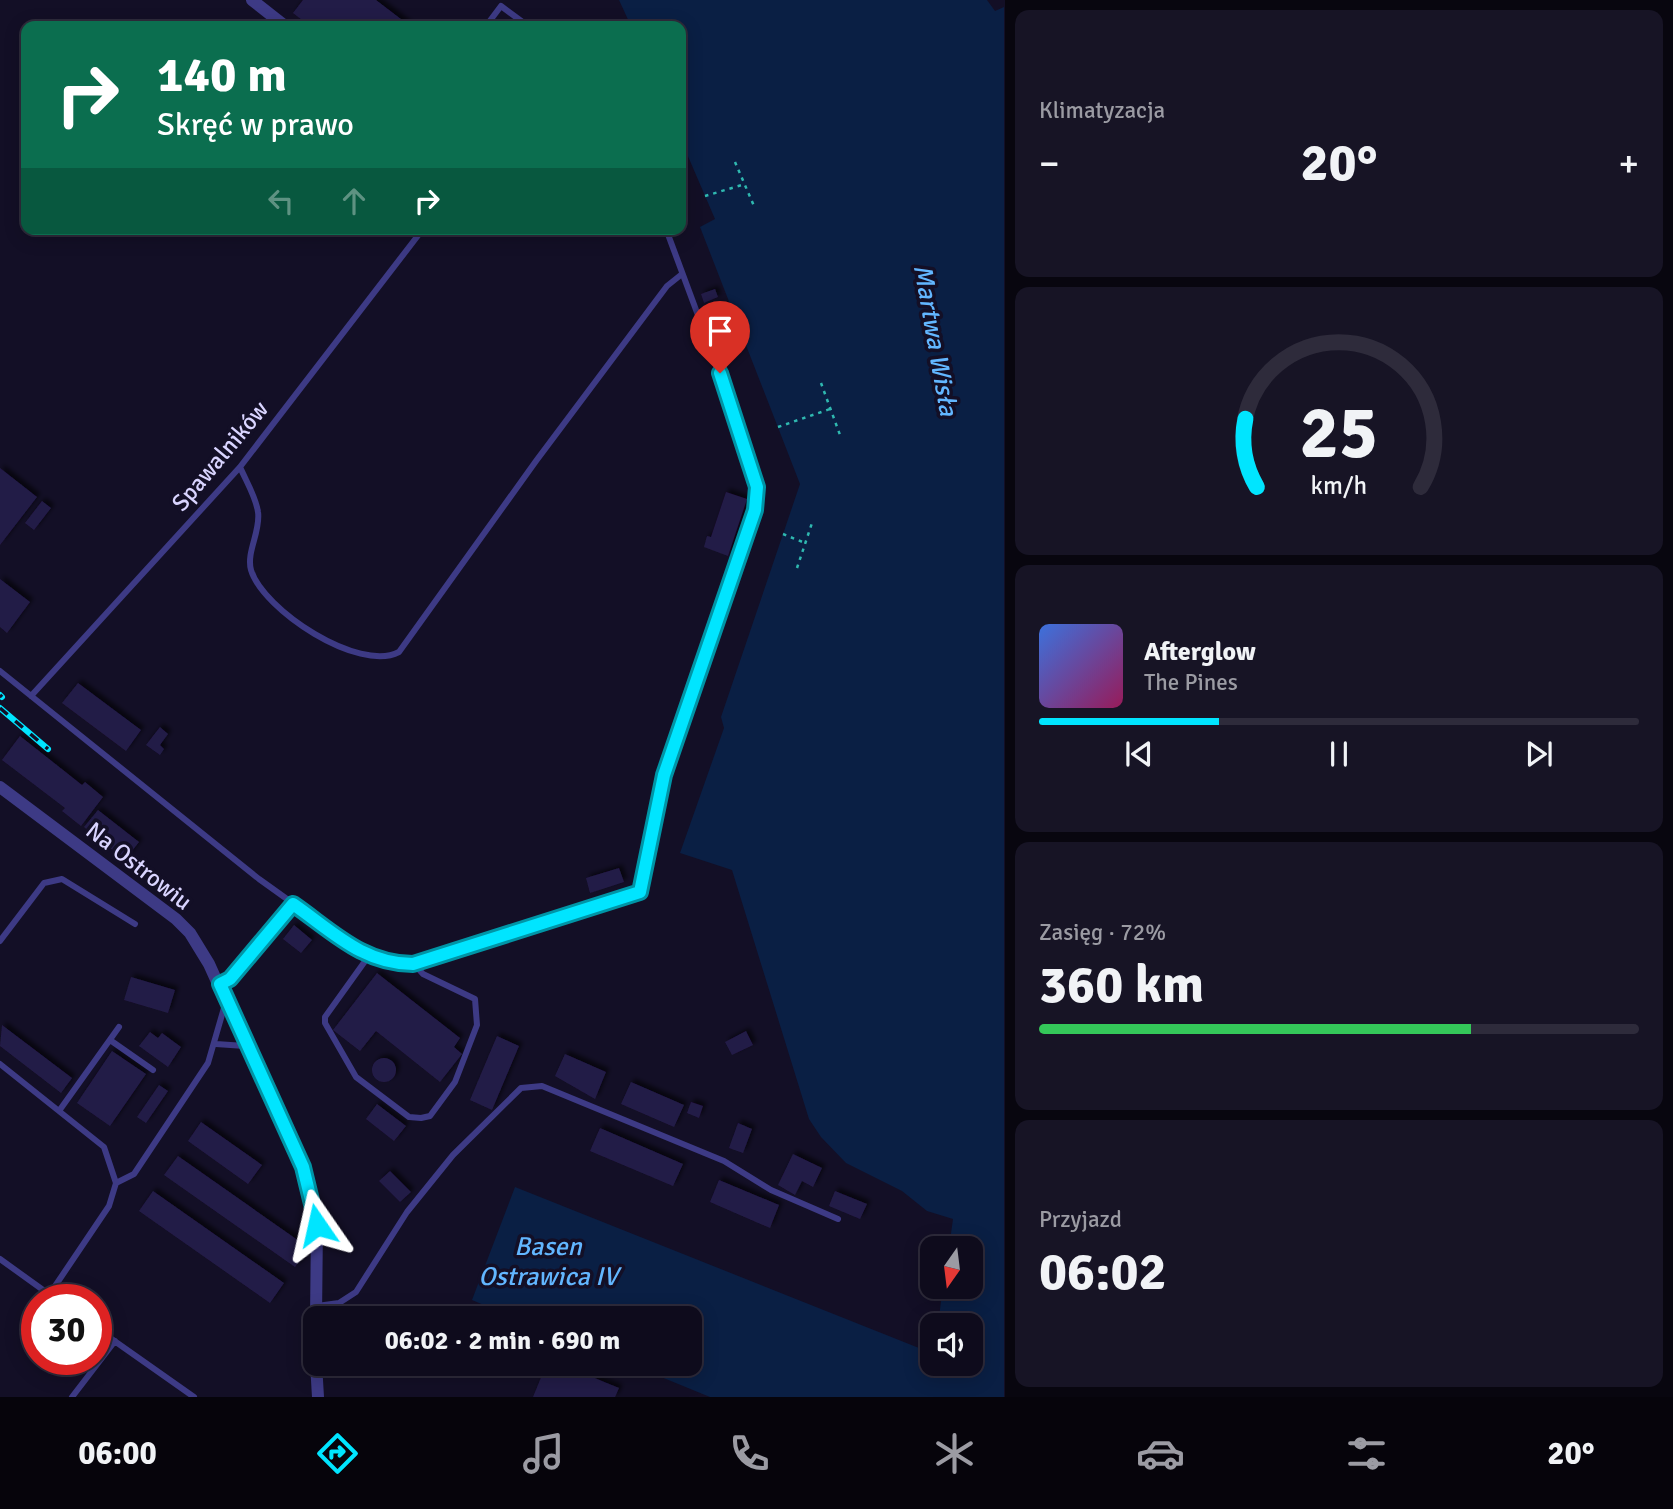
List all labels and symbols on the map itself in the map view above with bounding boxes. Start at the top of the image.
water label: Martwa Wisła [906,262,964,419]
pin [690,301,750,373]
street label: Spawalników [165,395,275,517]
street label: Na Ostrowiu [80,815,198,917]
position arrow [280,1188,354,1262]
water label: Basen Ostrawica IV [478,1231,622,1293]
north arrow [920,1236,984,1298]
speed limit sign: 30 [21,1284,112,1375]

